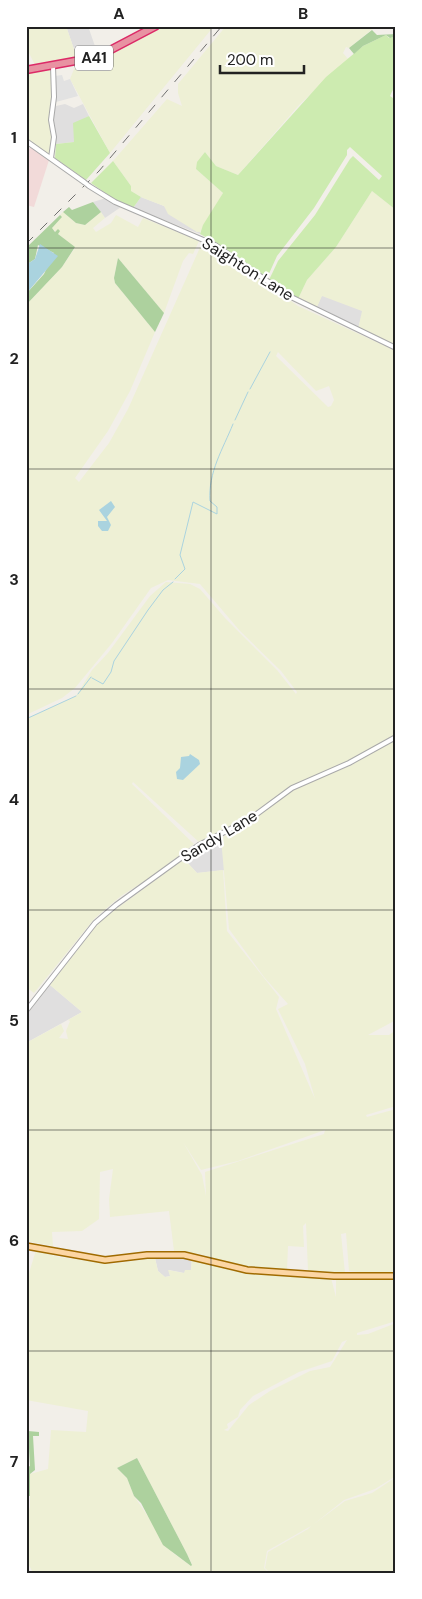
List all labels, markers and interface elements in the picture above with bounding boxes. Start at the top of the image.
text: A [113,3,125,24]
text: B [298,3,308,24]
scale bar [220,42,303,74]
road number: A41 [75,46,113,70]
text: 200 m [227,50,273,70]
text: 1 [11,127,17,148]
street label: Saighton Lane [198,232,298,306]
text: 2 [9,348,19,369]
text: 3 [9,569,19,590]
text: 4 [9,789,19,810]
street label: Sandy Lane [177,805,261,867]
text: 5 [9,1010,19,1031]
text: 6 [9,1230,19,1251]
text: 7 [10,1451,19,1472]

